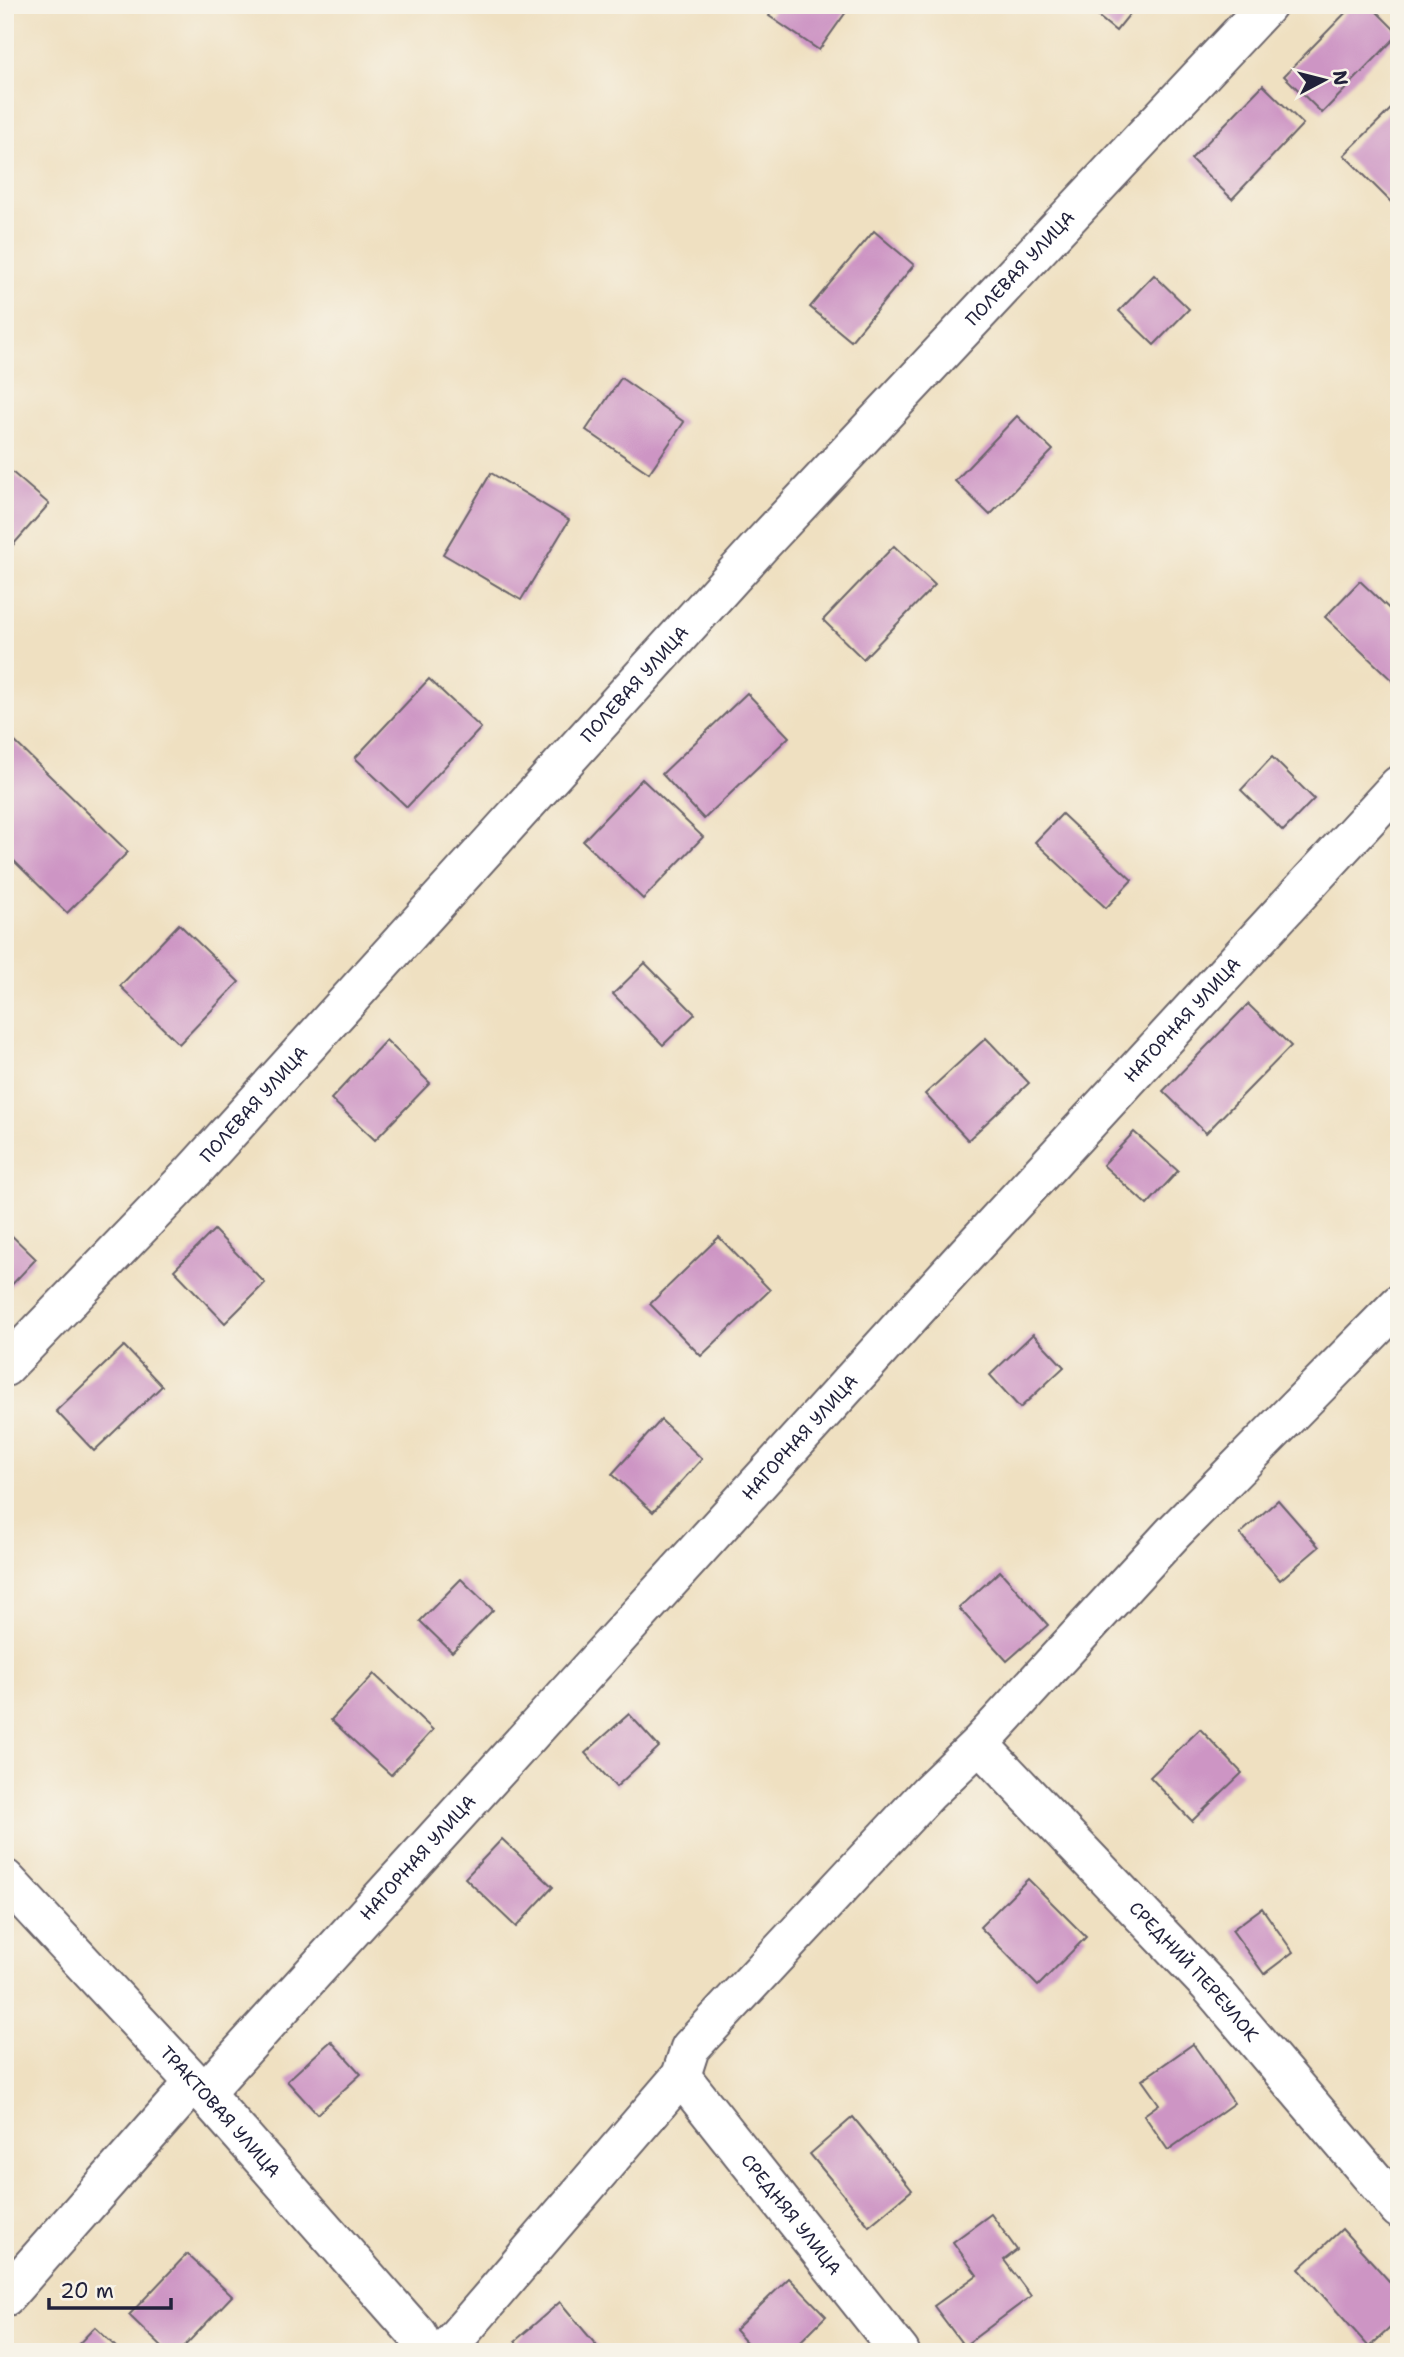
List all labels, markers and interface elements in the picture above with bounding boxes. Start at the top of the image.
north arrow [1288,46,1358,116]
text: N [1327,69,1354,87]
street label: ПОЛЕВАЯ УЛИЦА [960,206,1080,331]
street label: ПОЛЕВАЯ УЛИЦА [576,621,694,748]
street label: НАГОРНАЯ УЛИЦА [1119,953,1246,1088]
street label: ПОЛЕВАЯ УЛИЦА [195,1041,313,1168]
street label: НАГОРНАЯ УЛИЦА [737,1370,863,1505]
street label: НАГОРНАЯ УЛИЦА [355,1790,481,1926]
street label: СРЕДНИЙ ПЕРЕУЛОК [1124,1896,1264,2047]
street label: ТРАКТОВАЯ УЛИЦА [155,2041,285,2183]
street label: СРЕДНЯЯ УЛИЦА [736,2149,847,2280]
scale bar [49,2266,172,2310]
text: 20 m [60,2277,114,2305]

